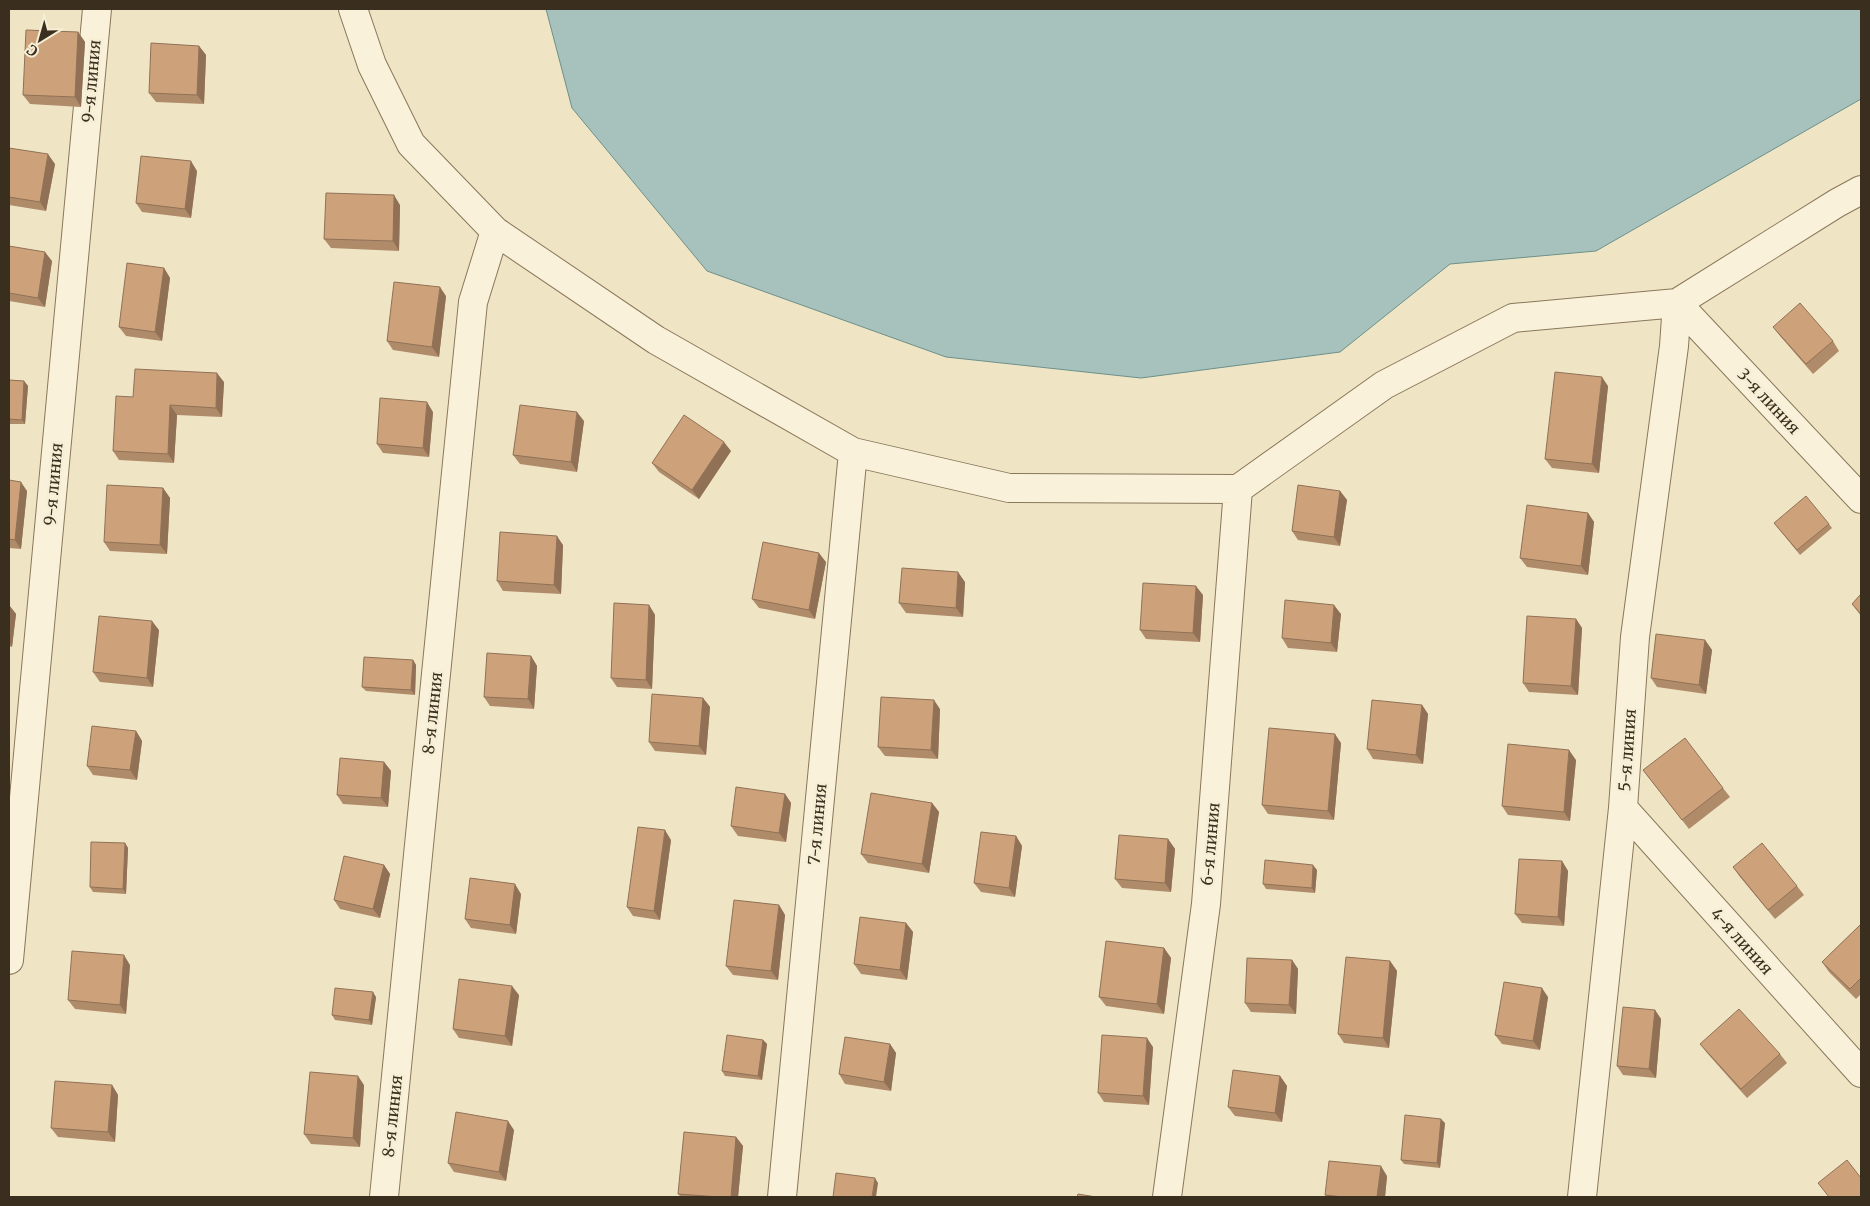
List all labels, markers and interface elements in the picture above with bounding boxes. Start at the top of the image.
north arrow [15,15,65,65]
street label: 9-я линия [77,39,105,123]
text: С [23,40,41,60]
street label: 3-я линия [1734,364,1804,438]
street label: 9-я линия [39,442,67,526]
street label: 8-я линия [418,671,446,755]
street label: 5-я линия [1614,708,1640,792]
street label: 7-я линия [803,782,831,866]
street label: 6-я линия [1196,802,1224,886]
street label: 4-я линия [1707,903,1777,979]
street label: 8-я линия [378,1074,406,1158]

